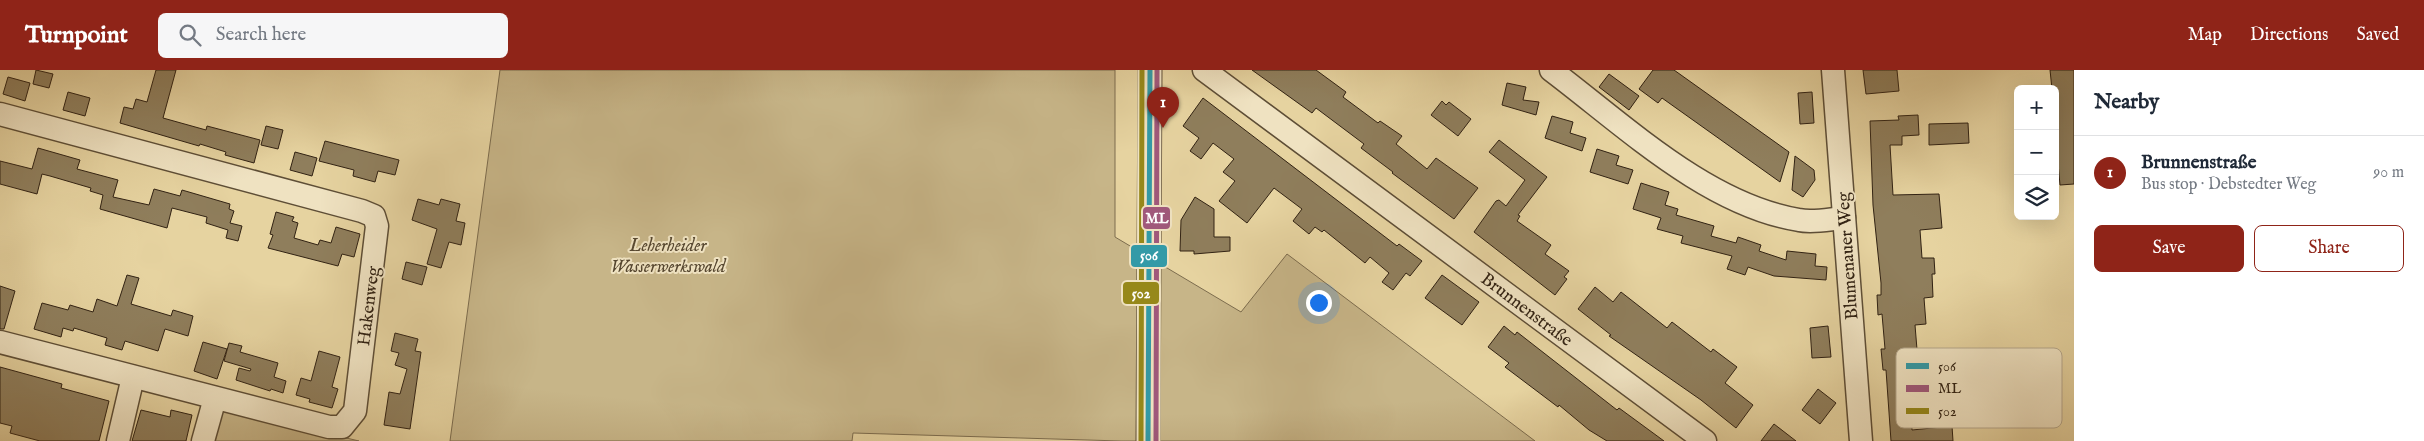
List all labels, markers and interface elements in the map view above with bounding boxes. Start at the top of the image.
search box [158,13,508,58]
text: Turnpoint [25,20,128,51]
icon: search [176,21,204,49]
text: Search here [216,23,306,47]
text: Map [2188,24,2222,47]
text: Directions [2250,24,2328,47]
text: Saved [2356,24,2399,47]
map controls [2014,85,2059,220]
button: + [2014,85,2059,130]
pin: 1 [1147,87,1179,128]
text: Nearby [2094,89,2159,116]
button: − [2014,130,2059,175]
text: Brunnenstraße [2141,151,2256,175]
text: 1 [2107,163,2113,183]
text: 90 m [2373,163,2404,183]
button: layers [2014,175,2059,220]
text: Bus stop · Debstedter Weg [2141,175,2316,195]
street label: Blumenauer Weg [1833,191,1864,321]
line badge: ML [1142,206,1171,230]
text: ML [1145,210,1170,228]
button: Save [2094,225,2244,272]
button: Share [2254,225,2404,272]
park label: Leherheider Wasserwerkswald [611,235,727,279]
line badge: 506 [1130,244,1168,268]
text: 506 [1140,247,1159,265]
street label: Hakenweg [353,265,386,347]
street label: Brunnenstraße [1476,268,1577,352]
line badge: 502 [1122,281,1160,305]
text: 502 [1132,285,1151,303]
your location [1306,290,1332,316]
legend [1896,348,2062,428]
text: 506 [1938,358,1957,376]
text: ML [1938,380,1961,398]
text: 502 [1938,403,1957,421]

